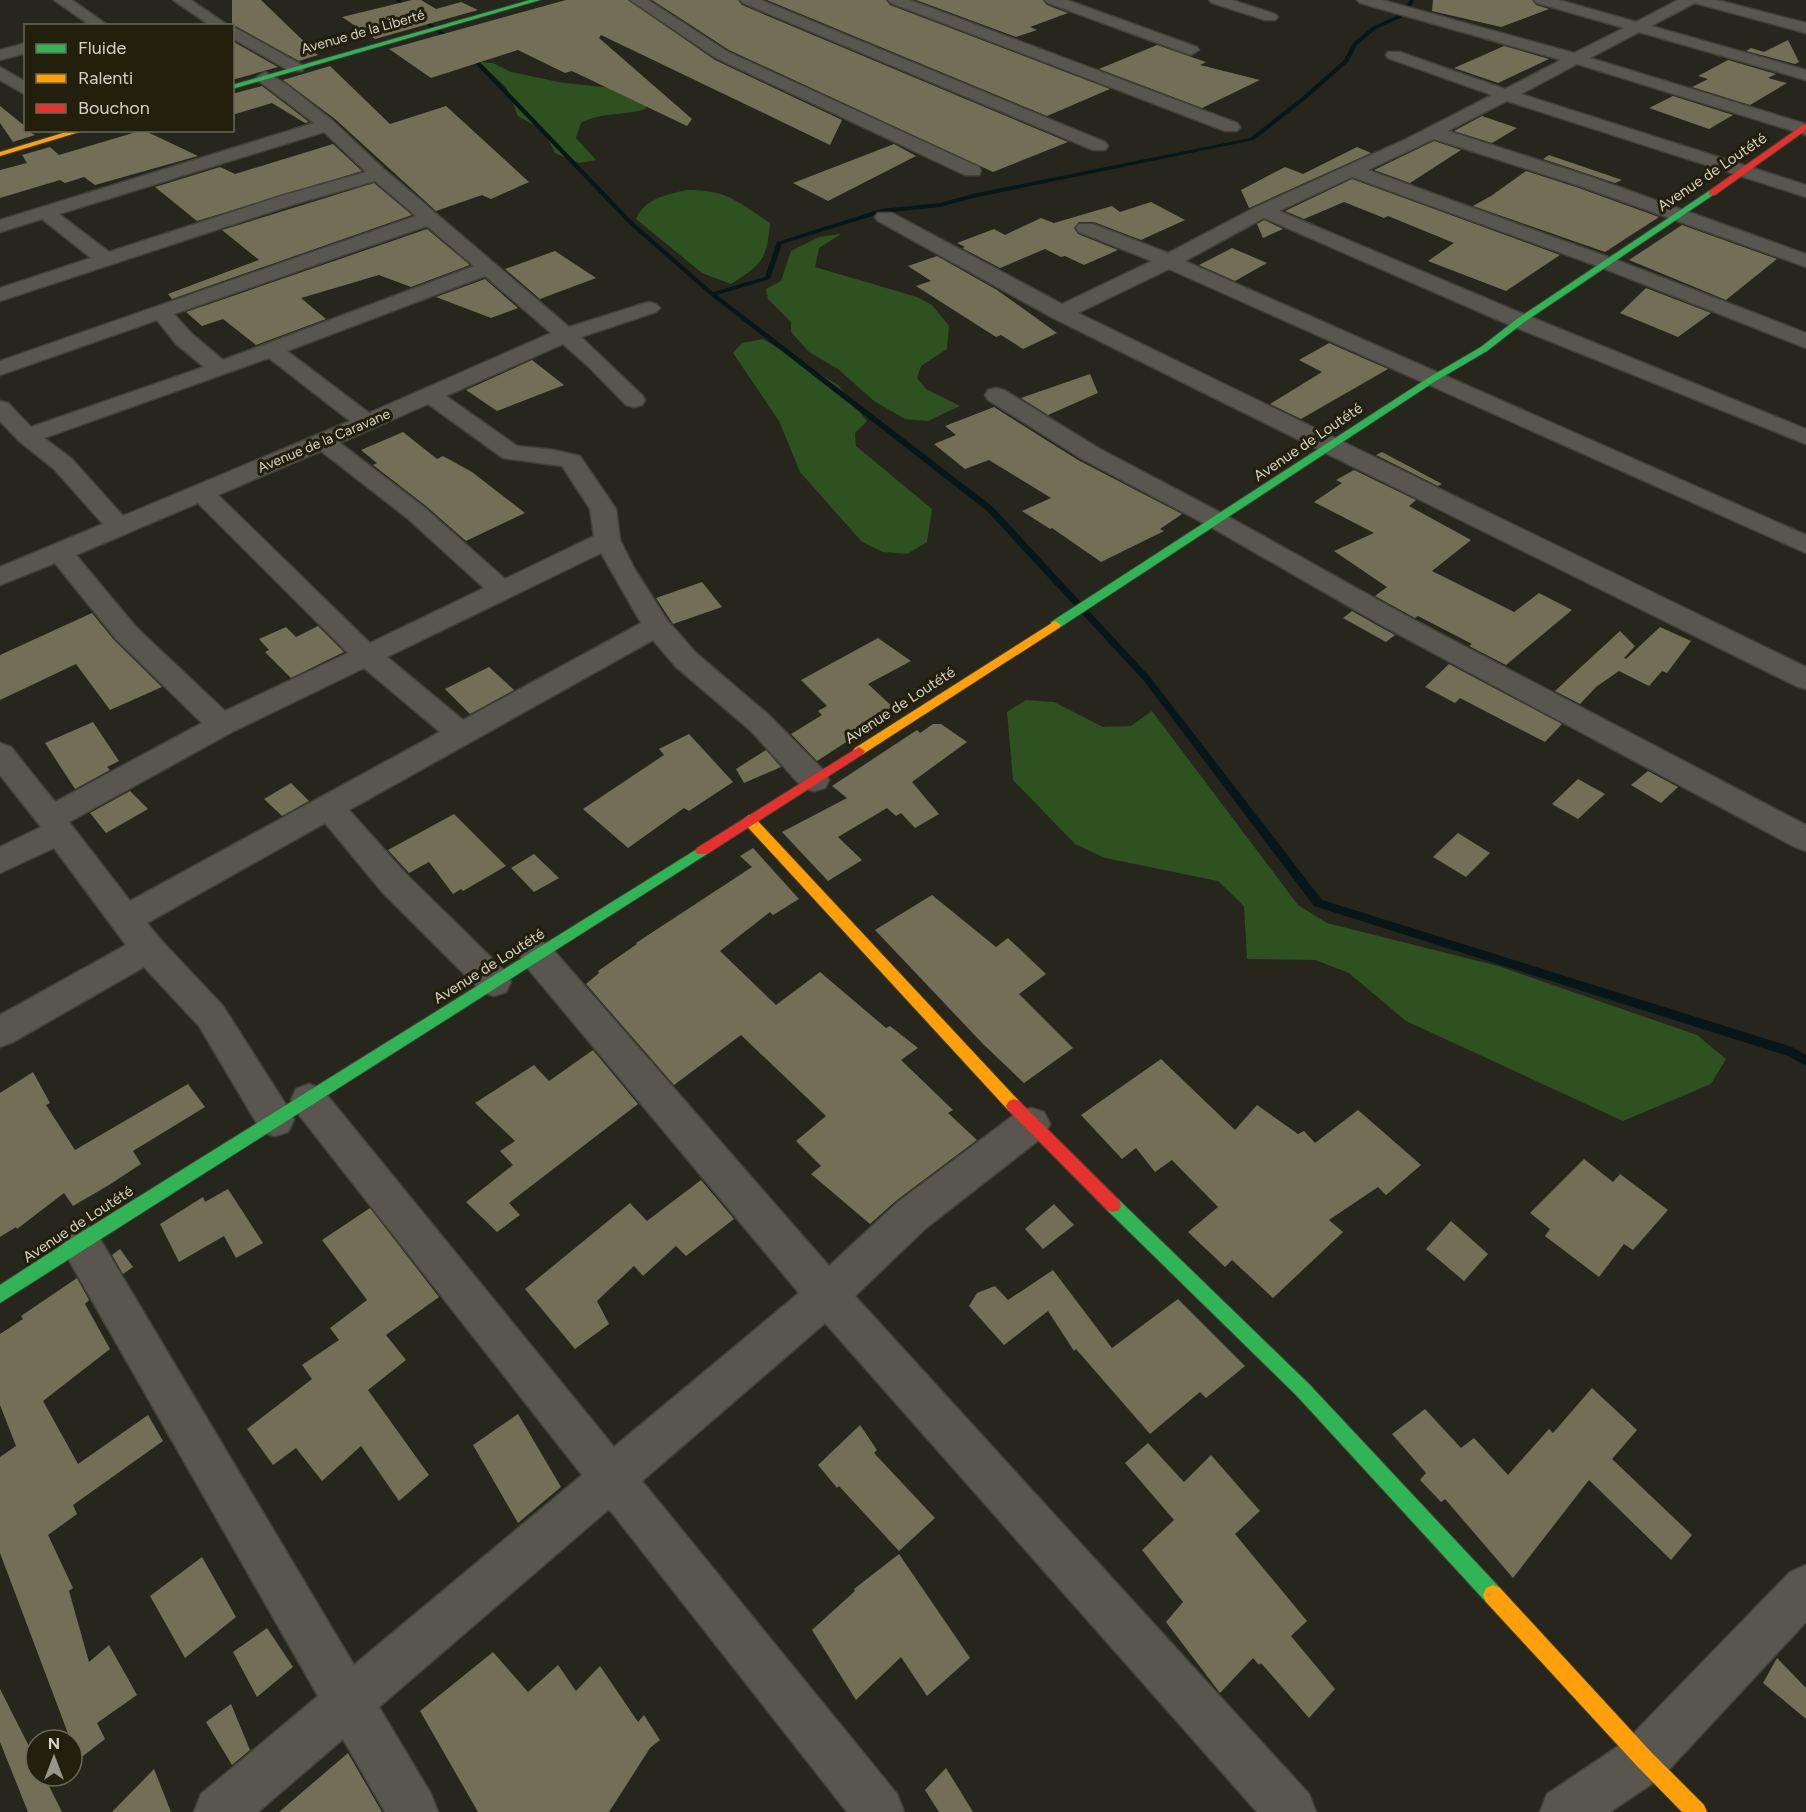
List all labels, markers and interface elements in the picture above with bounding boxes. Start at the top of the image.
street label: Avenue de la Liberté [299,6,427,58]
legend [24,24,234,132]
text: Fluide [78,37,127,59]
text: Ralenti [78,67,133,89]
text: Bouchon [78,97,150,119]
street label: Avenue de Loutété [1654,129,1770,215]
street label: Avenue de Loutété [1250,399,1366,485]
street label: Avenue de la Caravane [255,405,393,477]
street label: Avenue de Loutété [842,663,958,747]
street label: Avenue de Loutété [430,925,548,1007]
street label: Avenue de Loutété [20,1182,136,1266]
north arrow [24,1728,84,1788]
text: N [48,1734,60,1753]

